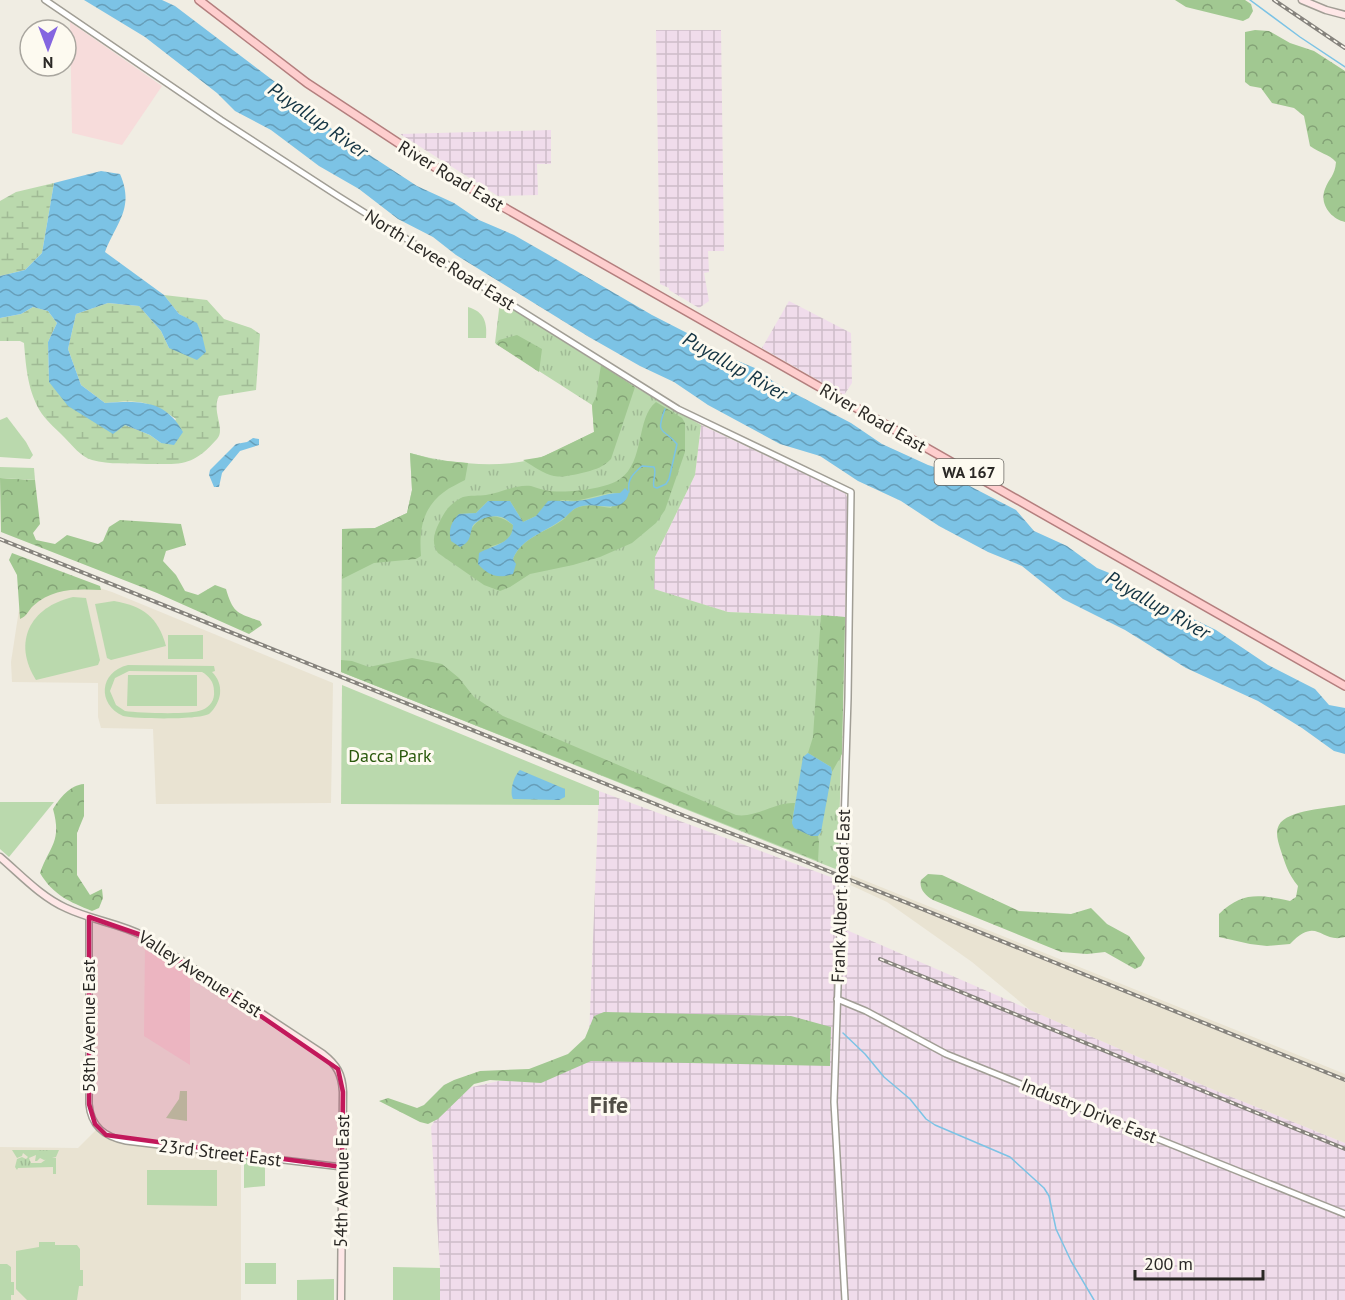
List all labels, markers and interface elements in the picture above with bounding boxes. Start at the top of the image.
north arrow [18,18,78,78]
text: N [43,53,53,73]
water label: Puyallup River [263,76,374,165]
street label: River Road East [394,135,508,216]
street label: North Levee Road East [361,204,520,315]
water label: Puyallup River [678,326,793,407]
street label: River Road East [816,378,931,457]
road number: WA 167 [934,459,1004,485]
water label: Puyallup River [1101,565,1216,646]
park label: Dacca Park [348,744,432,767]
street label: Frank Albert Road East [826,809,855,983]
street label: Valley Avenue East [133,925,266,1022]
street label: 58th Avenue East [77,959,100,1093]
street label: Industry Drive East [1018,1073,1160,1148]
district label: Fife [590,1089,628,1120]
street label: 54th Avenue East [329,1114,354,1248]
street label: 23rd Street East [157,1134,283,1171]
scale bar [1135,1243,1262,1281]
text: 200 m [1144,1252,1193,1275]

